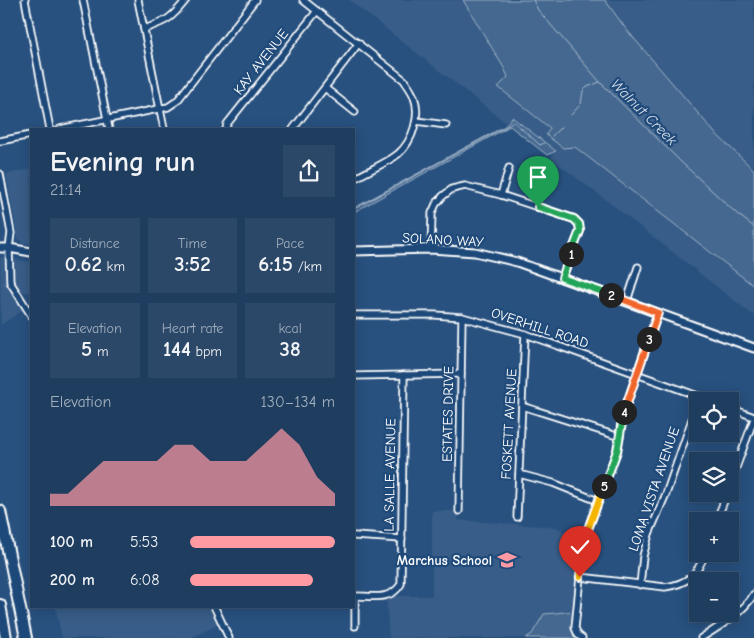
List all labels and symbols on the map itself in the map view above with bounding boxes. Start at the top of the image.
street label: KAY AVENUE [230,26,292,98]
water label: Walnut Creek [607,75,681,149]
pin [517,156,559,207]
street label: SOLANO WAY [402,229,485,251]
pin: 1 [558,242,584,266]
pin: 2 [598,282,624,308]
street label: OVERHILL ROAD [489,304,591,352]
pin: 3 [636,326,662,352]
street label: ESTATES DRIVE [439,366,457,462]
street label: FOSKETT AVENUE [498,368,520,480]
pin: 4 [612,400,636,424]
street label: LA SALLE AVENUE [381,418,399,532]
street label: LOMA VISTA AVENUE [625,425,683,553]
pin: 5 [592,474,616,498]
pin [559,526,601,577]
school or university icon: Marchus School [496,549,518,571]
place label: Marchus School [397,552,492,569]

